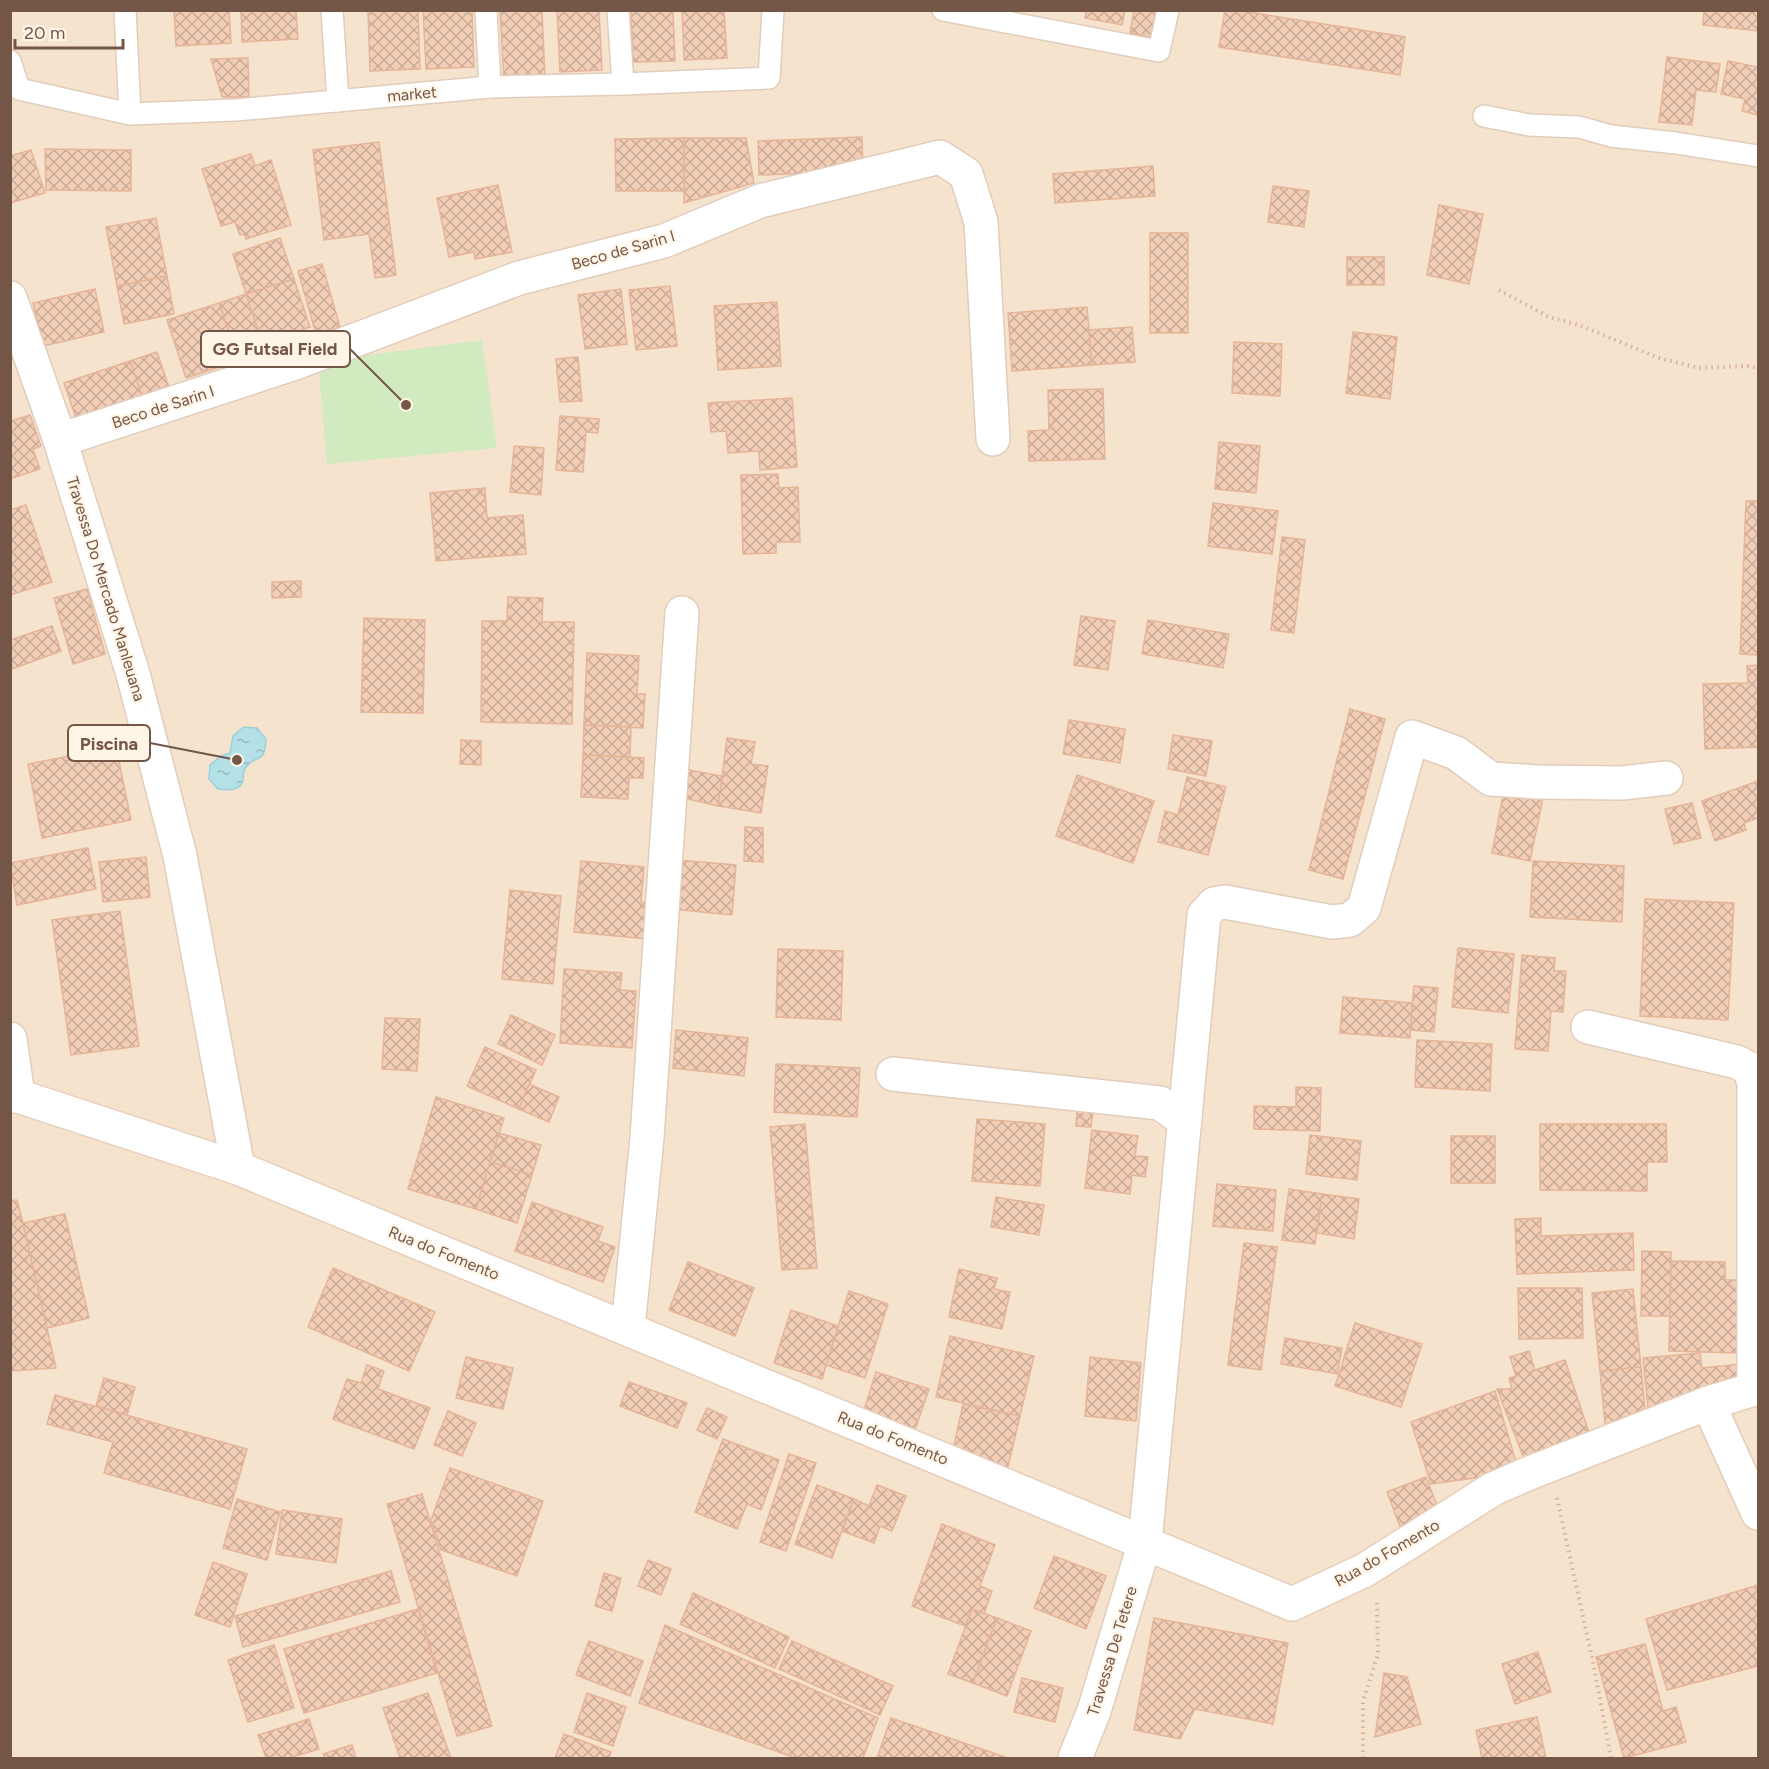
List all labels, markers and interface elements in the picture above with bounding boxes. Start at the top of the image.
scale bar [15,12,123,50]
text: 20 m [24,22,65,44]
street label: market [386,82,438,106]
street label: Beco de Sarin I [569,226,677,274]
callout: GG Futsal Field [201,331,350,367]
text: GG Futsal Field [213,338,337,360]
street label: Beco de Sarin I [109,381,217,433]
street label: Travessa Do Mercado Manleuana [63,474,149,704]
callout: Piscina [68,725,150,761]
text: Piscina [80,733,138,755]
street label: Rua do Fomento [386,1222,502,1284]
street label: Rua do Fomento [835,1407,951,1469]
street label: Rua do Fomento [1331,1515,1443,1591]
street label: Travessa De Tetere [1083,1584,1141,1718]

